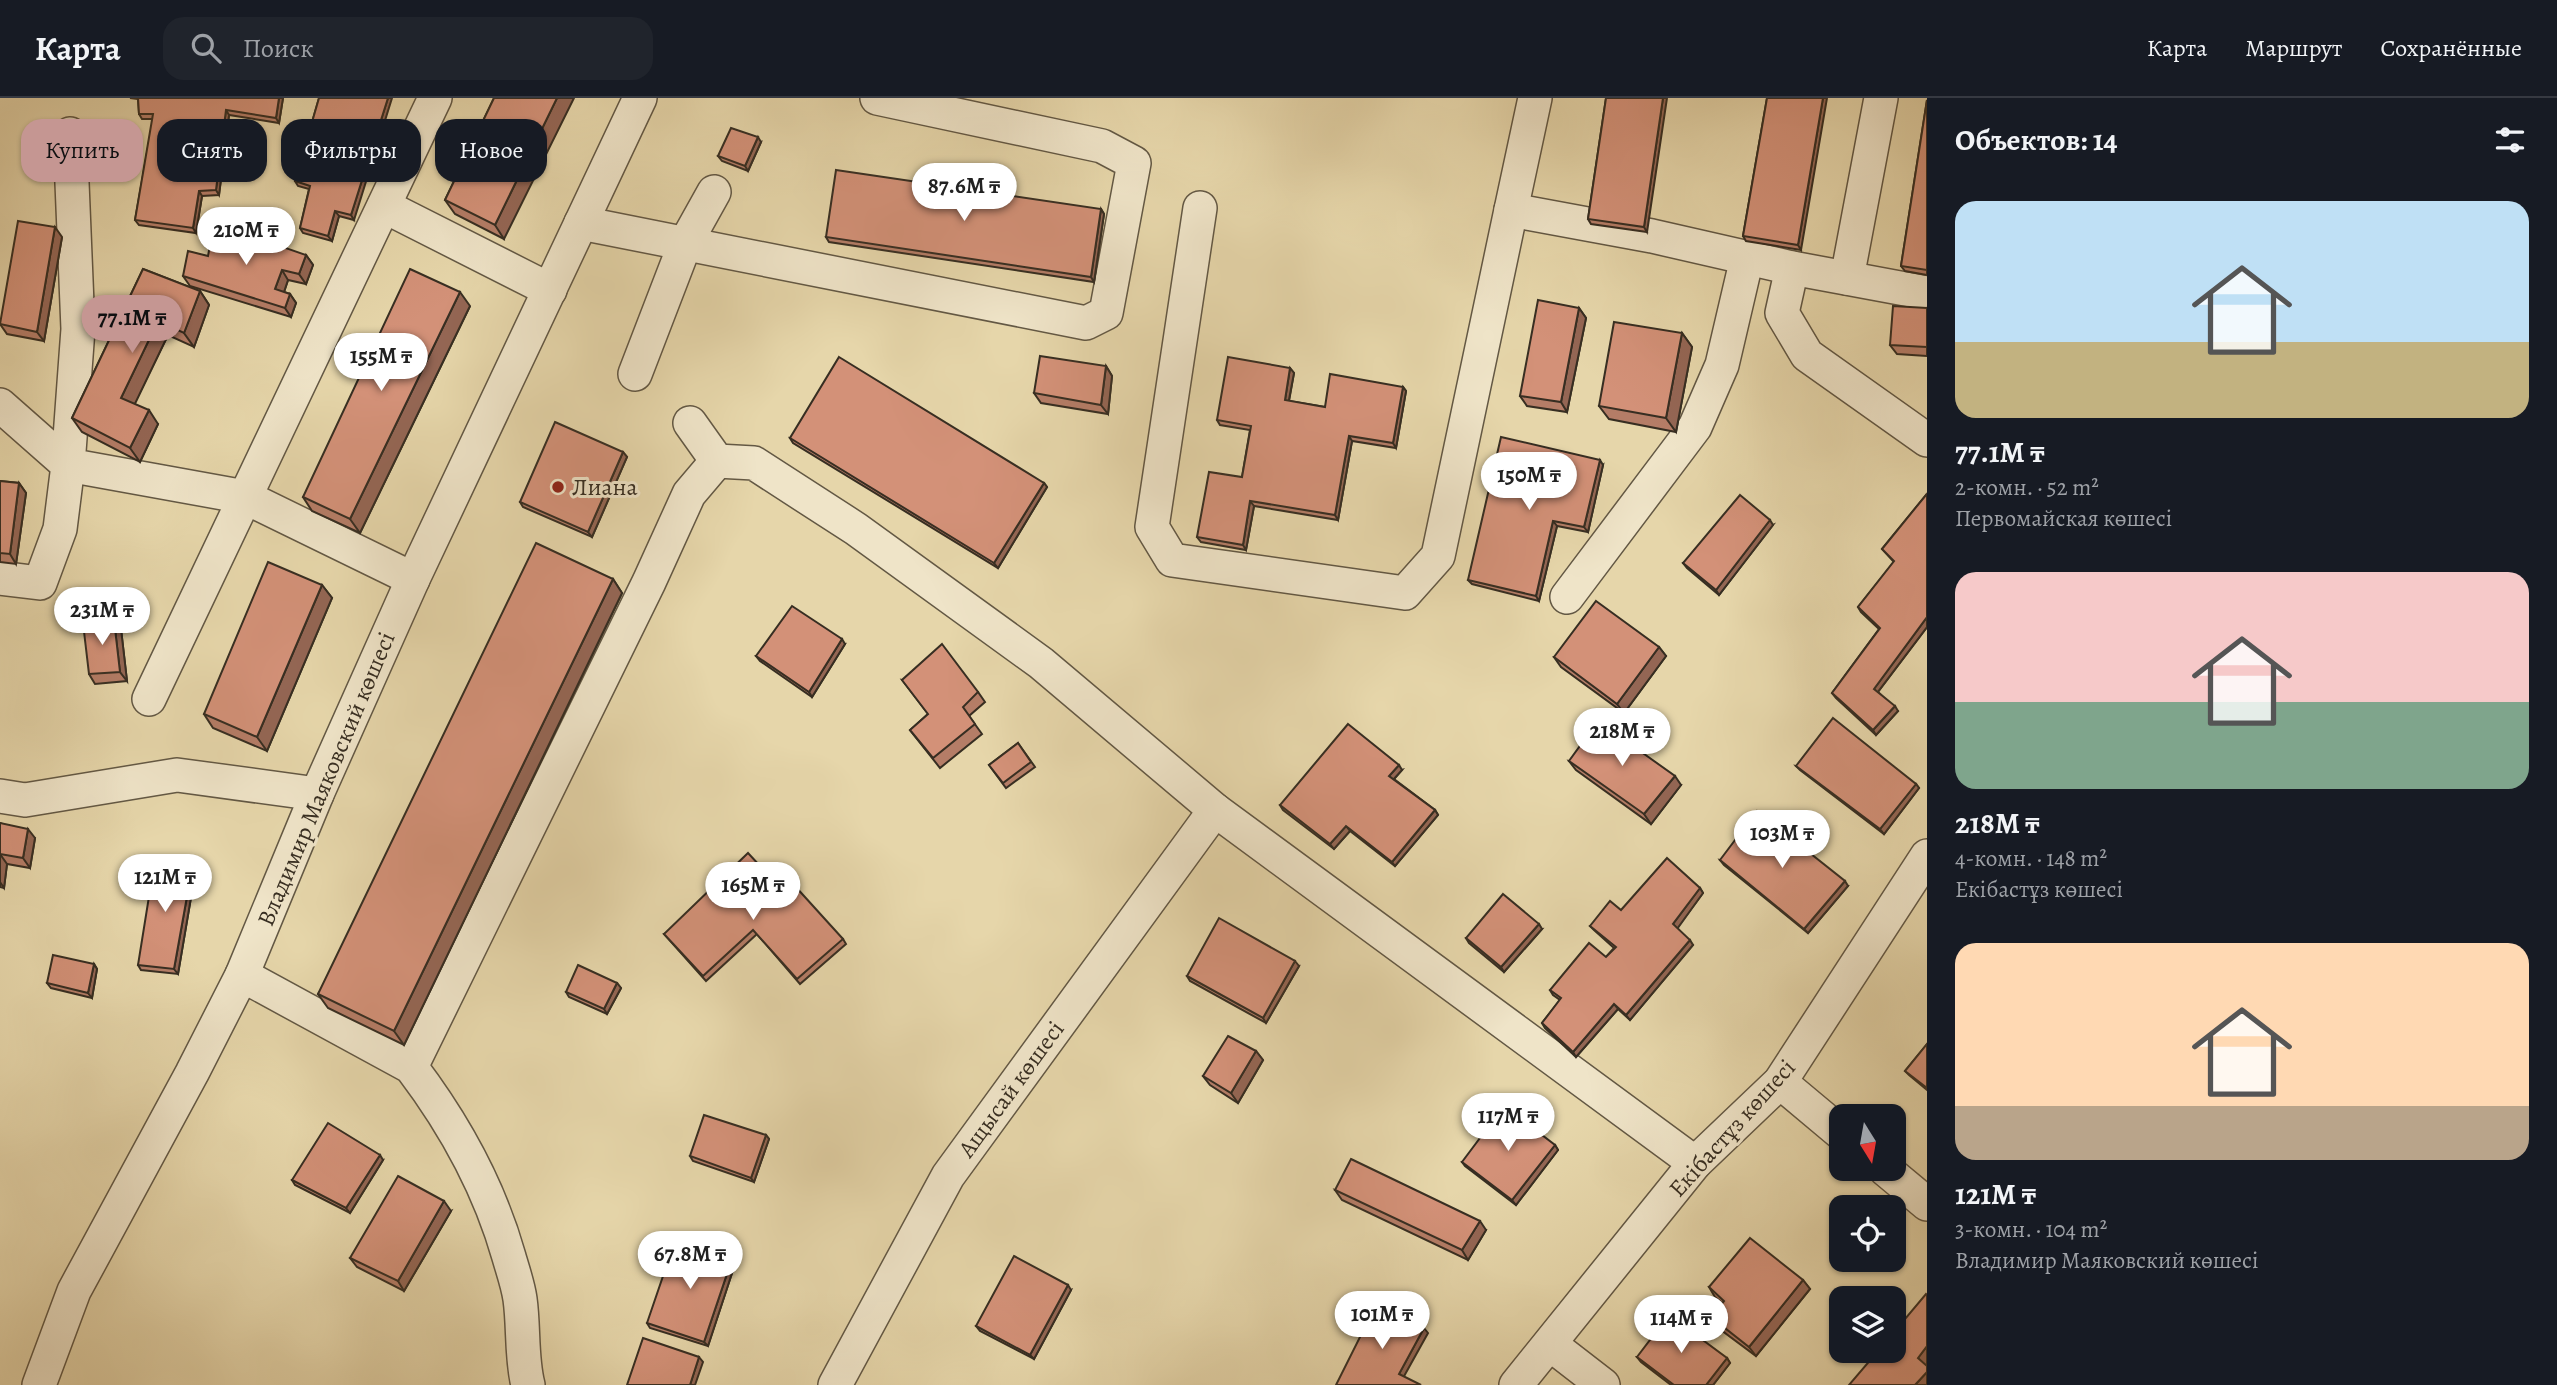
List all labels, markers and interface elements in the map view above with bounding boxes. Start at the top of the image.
search box [163,17,653,80]
text: Карта [35,26,121,71]
icon: search [187,29,225,67]
text: Поиск [243,31,314,66]
text: Карта [2147,32,2207,64]
text: Маршрут [2245,32,2343,64]
text: Сохранённые [2381,32,2522,64]
chip: Купить [21,119,143,182]
chip: Снять [157,119,267,182]
chip: Фильтры [281,119,421,182]
chip: Новое [435,119,547,182]
text: Объектов: 14 [1955,120,2117,160]
icon: filters [2491,121,2529,159]
pin: 87.6M ₸ [899,164,1029,223]
text: 87.6M ₸ [928,170,1000,201]
pin: 210M ₸ [189,208,303,267]
text: 210M ₸ [213,214,279,245]
icon: home [2179,247,2305,373]
pin: 77.1M ₸ [67,296,197,355]
text: 77.1M ₸ [98,302,166,333]
pin: 155M ₸ [324,334,438,393]
text: 155M ₸ [350,340,412,371]
text: 77.1M ₸ [1955,432,2045,472]
pin: 150M ₸ [1472,452,1586,512]
text: 150M ₸ [1497,459,1561,490]
place label: Лиана [572,471,638,503]
text: 2-комн. · 52 m² [1955,472,2099,503]
marker: Лиана [550,479,566,495]
text: Первомайская көшесі [1955,503,2172,534]
pin: 231M ₸ [45,588,159,647]
text: 231M ₸ [70,594,134,625]
icon: home [2179,618,2305,744]
street label: Владимир Маяковский көшесі [249,627,403,931]
pin: 218M ₸ [1565,708,1679,768]
text: 218M ₸ [1590,715,1654,746]
text: 218M ₸ [1955,803,2040,843]
pin: 103M ₸ [1725,810,1839,870]
text: 103M ₸ [1750,817,1814,848]
text: 4-комн. · 148 m² [1955,843,2107,874]
pin: 121M ₸ [108,854,222,914]
text: 121M ₸ [134,861,196,892]
pin: 165M ₸ [696,862,810,922]
text: 165M ₸ [721,869,785,900]
text: Екібастұз көшесі [1955,874,2123,905]
icon: home [2179,989,2305,1115]
street label: Ащысай көшесі [950,1014,1071,1164]
street label: Екібастұз көшесі [1661,1052,1803,1204]
pin: 117M ₸ [1451,1094,1565,1153]
text: 117M ₸ [1478,1100,1538,1131]
north arrow [1829,1104,1906,1181]
map controls [1829,1104,1906,1363]
text: 121M ₸ [1955,1174,2036,1214]
button: locate [1829,1195,1906,1272]
text: 3-комн. · 104 m² [1955,1214,2107,1245]
pin: 67.8M ₸ [625,1232,755,1291]
text: 67.8M ₸ [654,1238,726,1269]
text: Владимир Маяковский көшесі [1955,1245,2258,1276]
button: layers [1829,1286,1906,1363]
pin: 101M ₸ [1325,1292,1439,1351]
pin: 114M ₸ [1624,1296,1738,1355]
text: 101M ₸ [1351,1298,1413,1329]
text: 114M ₸ [1650,1302,1712,1333]

